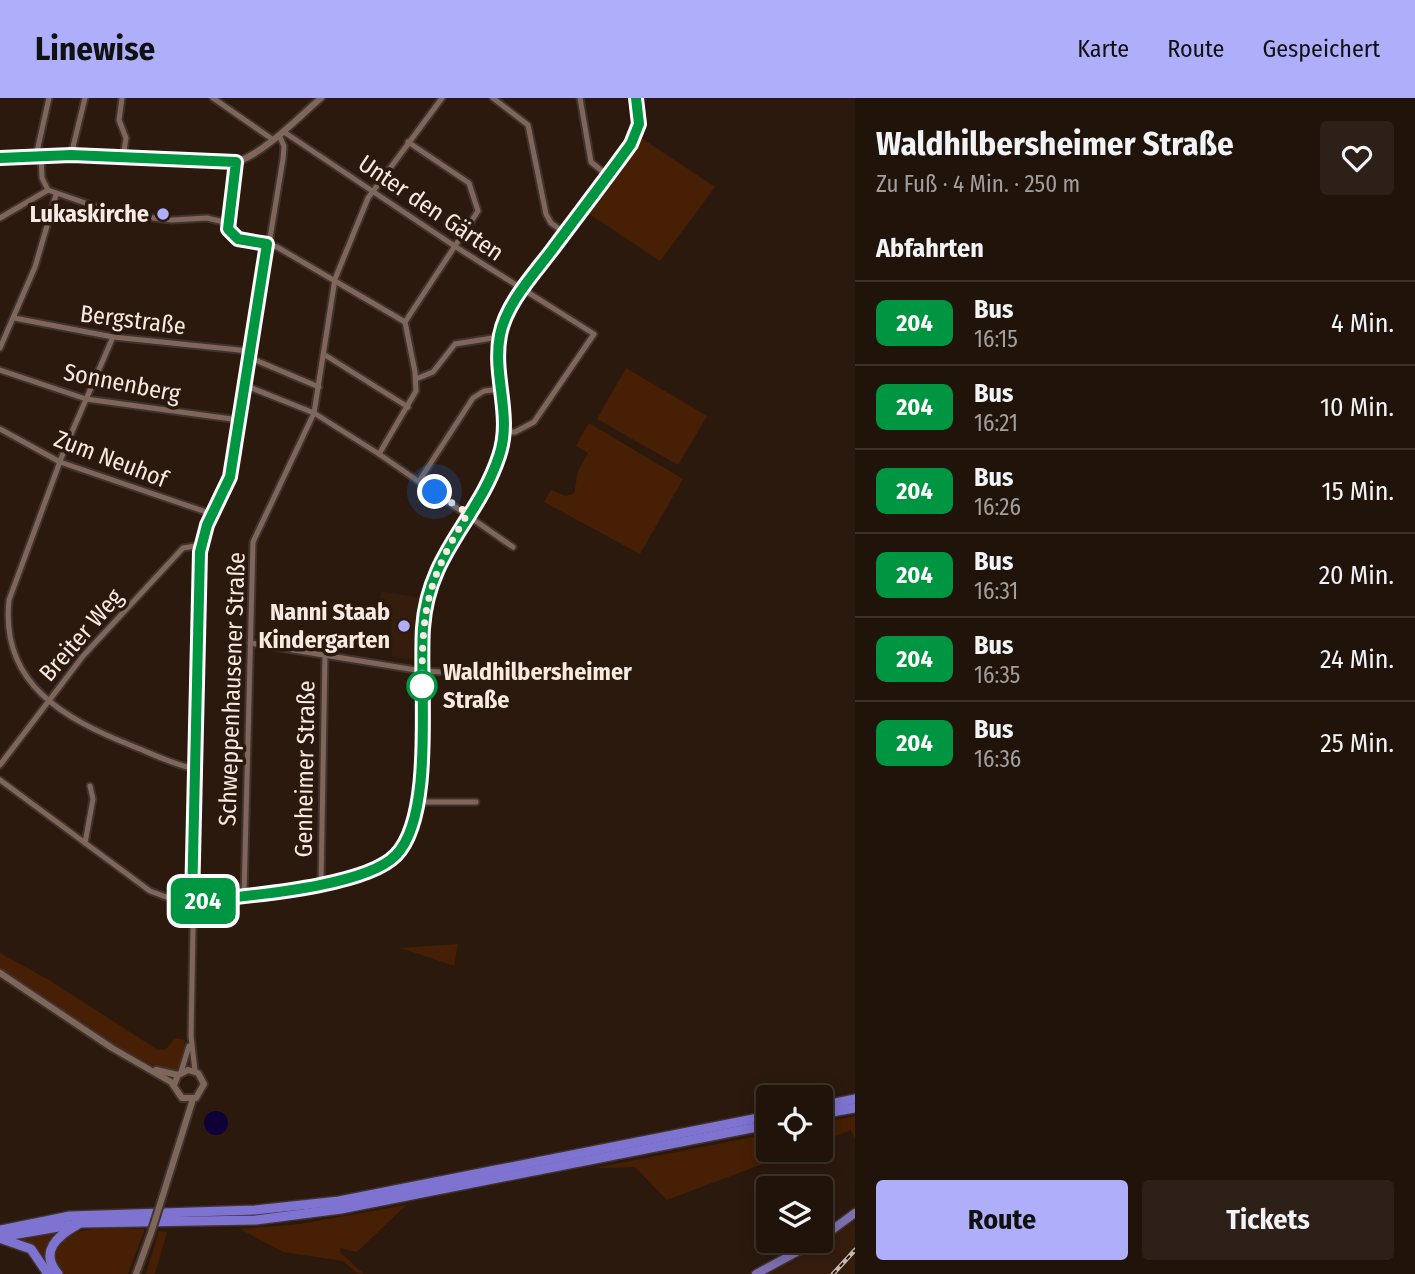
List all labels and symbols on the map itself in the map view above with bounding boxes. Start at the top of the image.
street label: Unter den Gärten [353,149,509,267]
place label: Lukaskirche [30,200,149,228]
marker: Lukaskirche [155,206,171,222]
street label: Bergstraße [79,300,187,340]
street label: Sonnenberg [61,358,183,408]
street label: Zum Neuhof [50,425,173,494]
your location [417,474,452,509]
street label: Schweppenhausener Straße [213,552,251,826]
street label: Breiter Weg [33,583,129,687]
place label: Nanni Staab Kindergarten [259,598,390,654]
marker: Nanni Staab Kindergarten [396,618,412,634]
place label: Waldhilbersheimer Straße [443,658,632,714]
marker: Waldhilbersheimer Straße [407,671,437,701]
street label: Genheimer Straße [289,680,321,858]
line badge: 204 [163,878,243,924]

